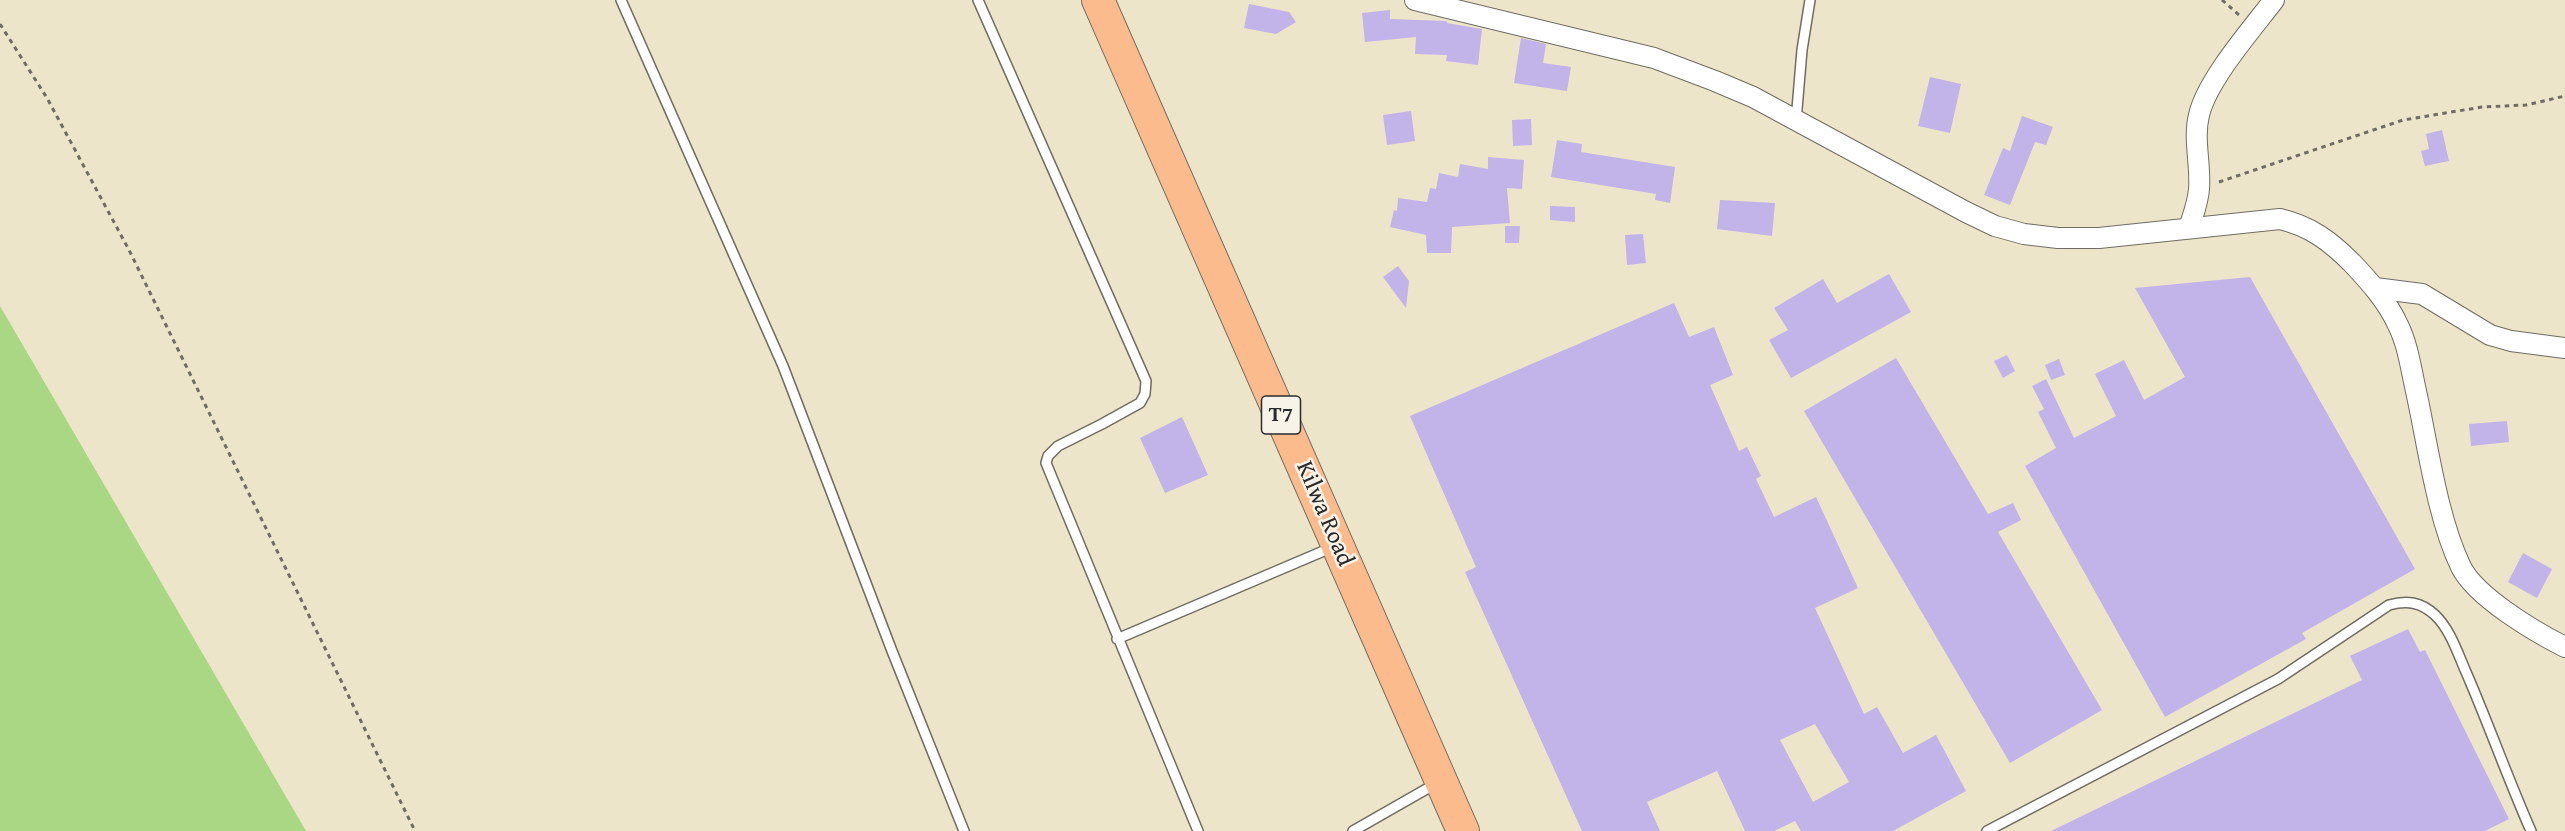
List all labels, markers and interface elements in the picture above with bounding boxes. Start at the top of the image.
road number: T7 [1262,396,1300,434]
street label: Kilwa Road [1289,457,1359,571]

